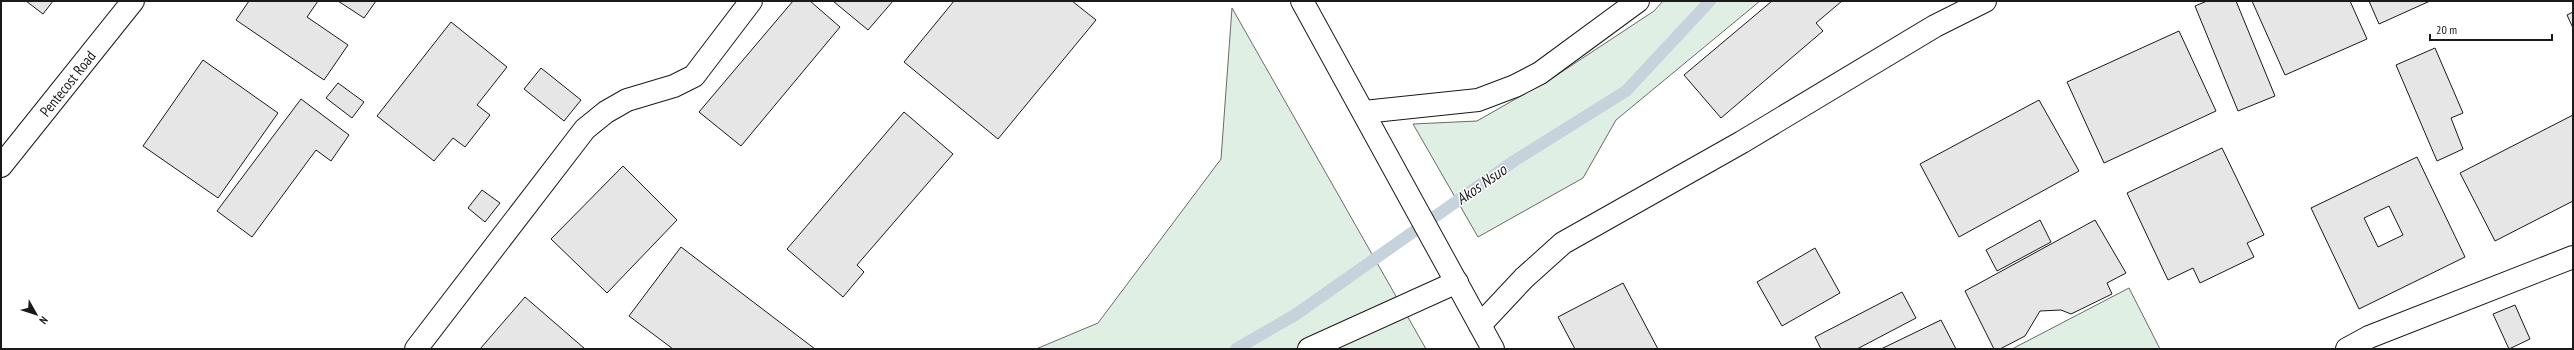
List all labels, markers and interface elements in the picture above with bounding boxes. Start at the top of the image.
scale bar [2430,16,2552,42]
text: 20 m [2436,22,2457,37]
street label: Pentecost Road [35,47,99,120]
water label: Akos Nsuo [1452,159,1511,209]
north arrow [16,294,56,334]
text: N [36,314,51,327]

